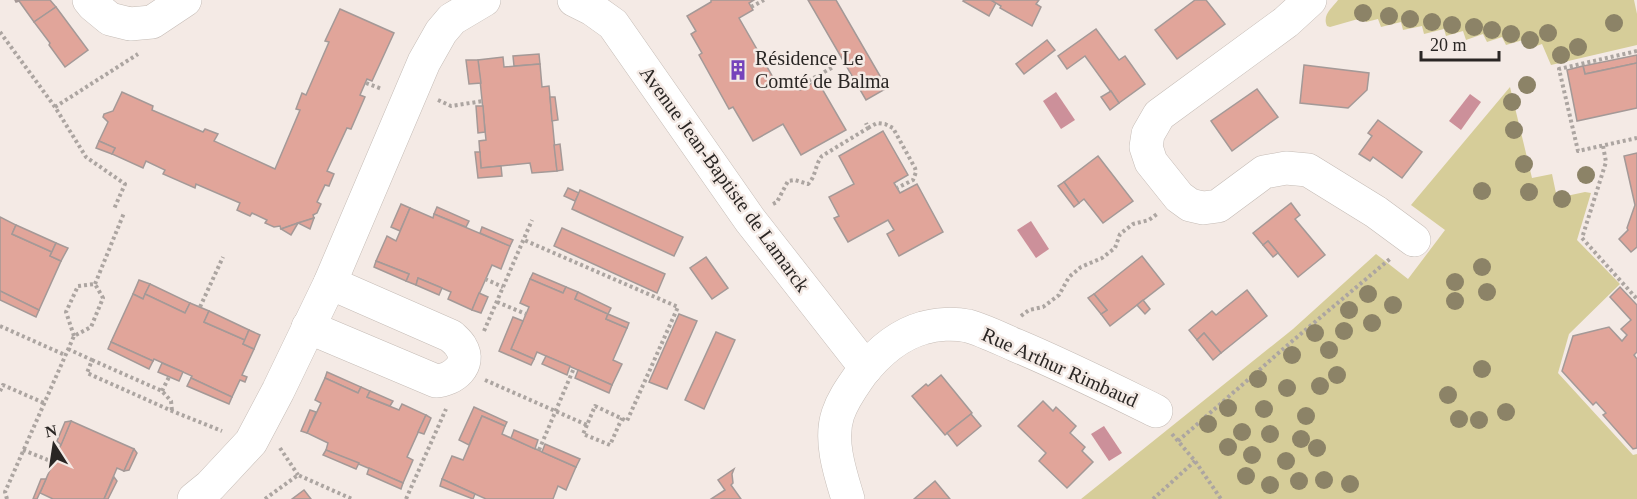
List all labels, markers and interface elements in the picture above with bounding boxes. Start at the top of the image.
scale bar [1421,24,1499,62]
text: 20 m [1430,35,1467,55]
place label: Résidence Le Comté de Balma [755,47,890,92]
building icon: Résidence Le Comté de Balma [726,58,750,82]
street label: Avenue Jean-Baptiste de Lamarck [635,62,814,297]
street label: Rue Arthur Rimbaud [979,323,1141,411]
north arrow [24,415,84,475]
text: N [44,421,59,440]

